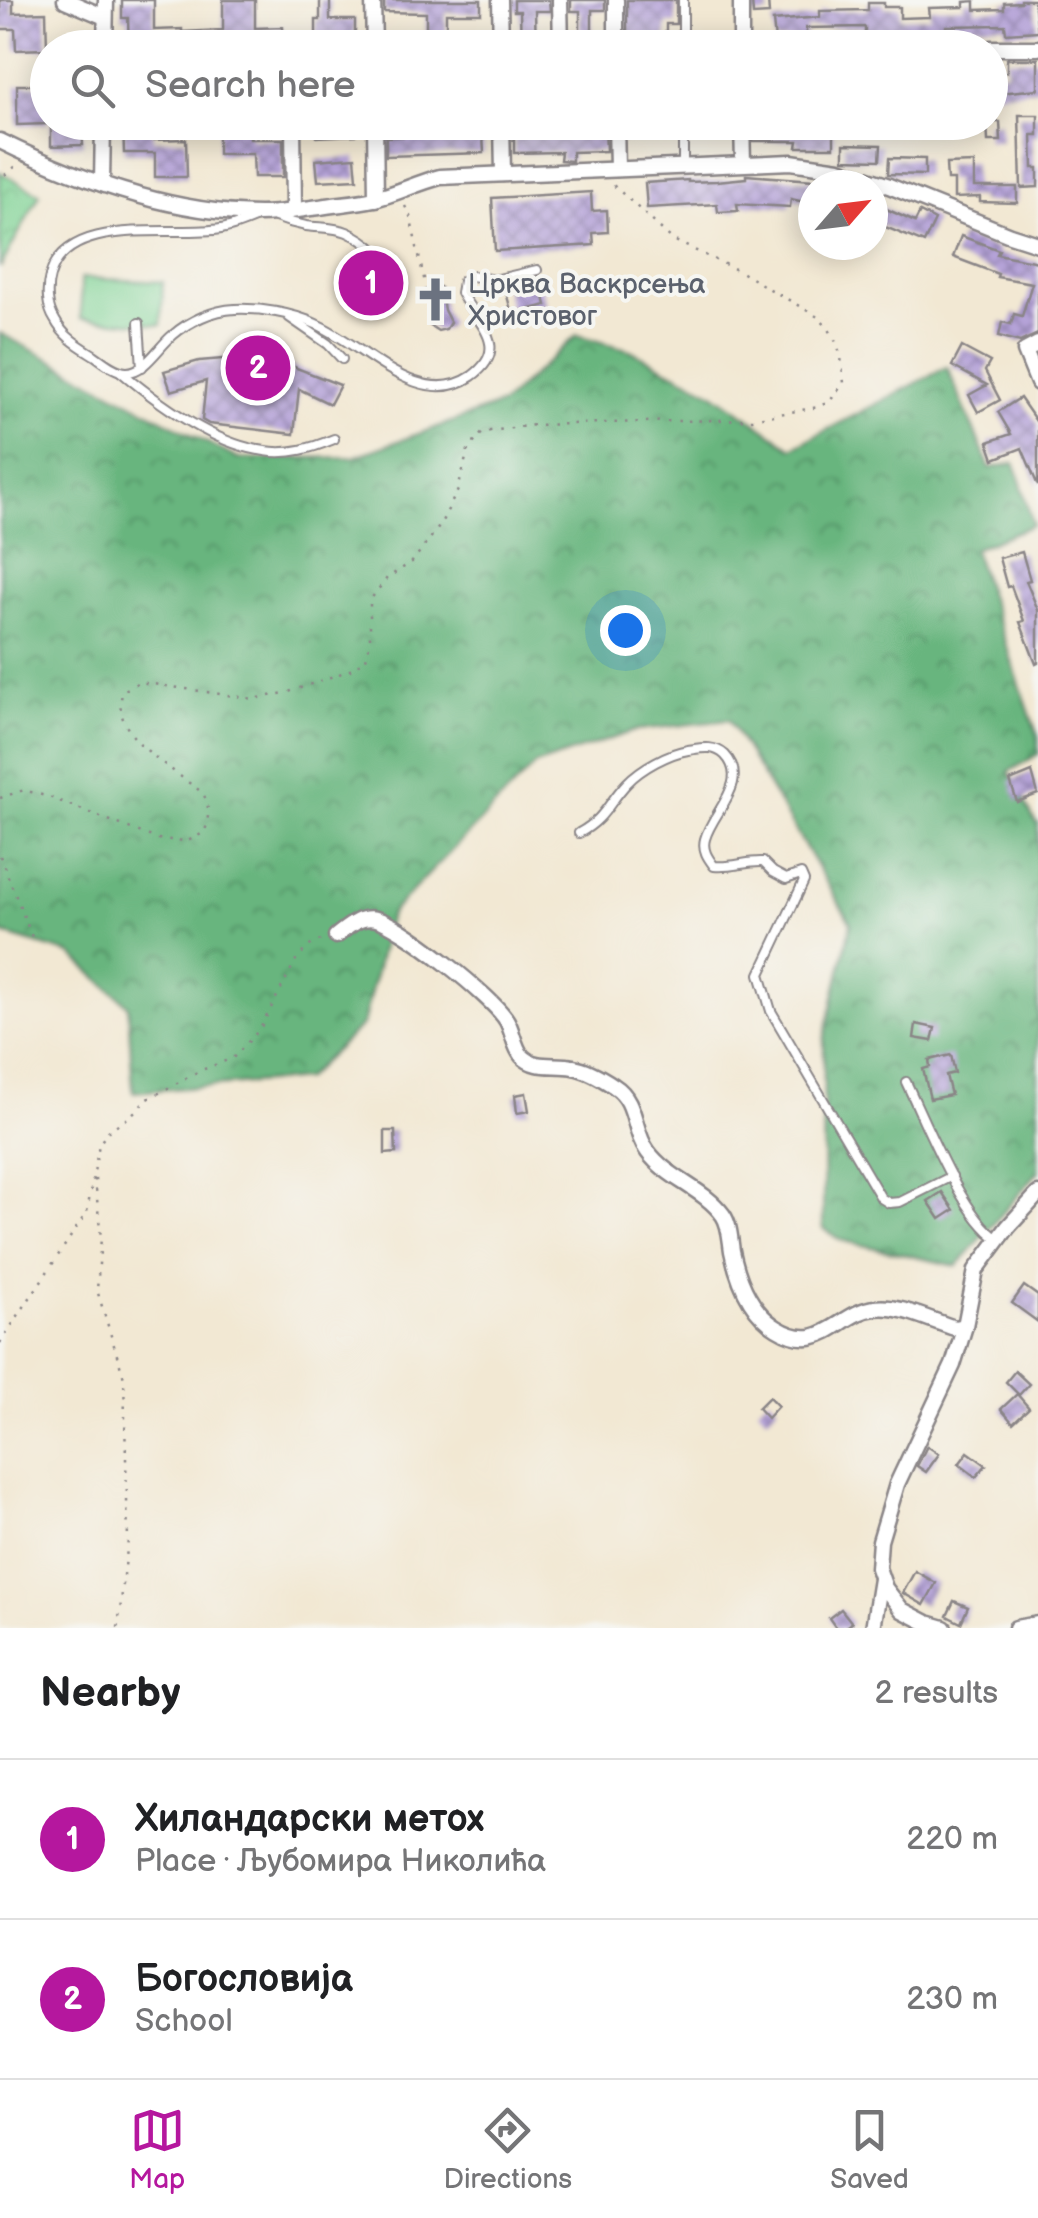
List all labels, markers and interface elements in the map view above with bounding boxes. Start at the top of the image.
search box [30,30,1008,140]
icon: search [65,58,120,113]
text: Search here [145,63,356,108]
north arrow [798,170,888,260]
pin: 1 [338,246,404,320]
place label: Црква Васкрсења Христовог [468,268,706,333]
church icon: Црква Васкрсења Христовог [411,276,459,324]
pin: 2 [226,330,290,406]
your location [600,605,651,656]
text: Nearby [40,1668,180,1719]
text: 2 results [874,1674,998,1713]
text: Хиландарски метох [135,1797,484,1842]
text: 1 [66,1820,79,1859]
text: 220 m [906,1820,998,1859]
text: Place · Љубомира Николића [135,1842,546,1881]
text: Богословија [135,1957,353,2002]
text: 2 [63,1980,82,2019]
text: 230 m [906,1980,998,2019]
text: School [135,2002,233,2041]
tab: Map [129,2103,185,2196]
tab: Directions [443,2103,572,2196]
tab: Saved [830,2103,909,2196]

